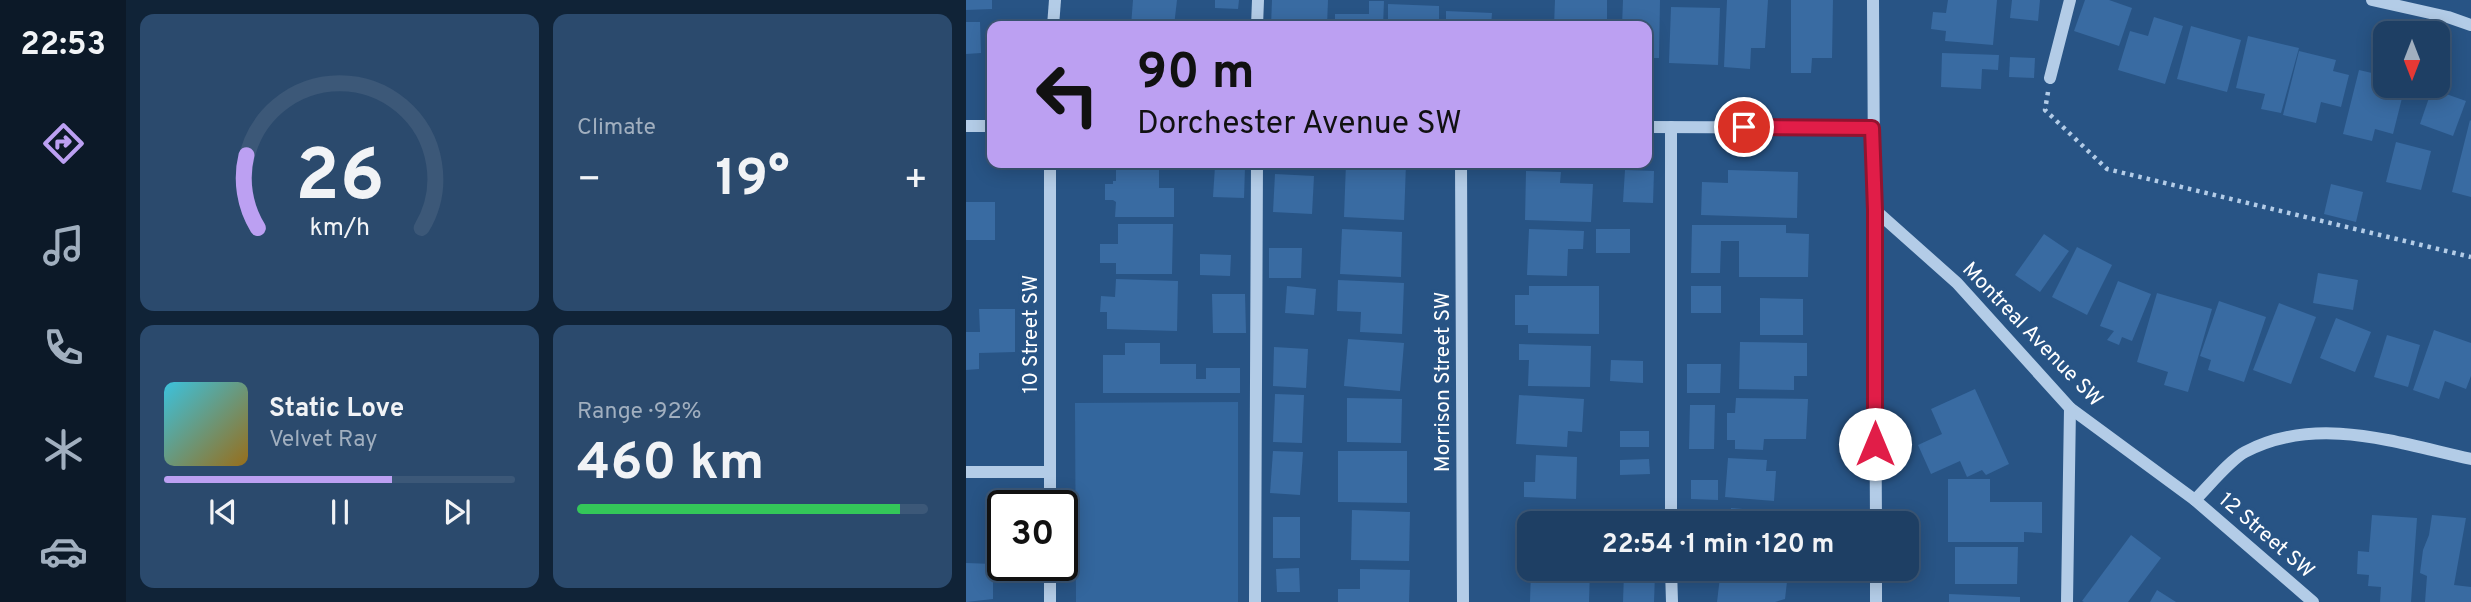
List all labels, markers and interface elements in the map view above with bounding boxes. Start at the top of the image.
north arrow [2373,21,2450,98]
map controls [2373,21,2450,98]
text: 22:53 [20,26,106,66]
text: 90 m [1137,44,1255,106]
icon: left [1022,49,1113,140]
pin [1714,97,1774,157]
text: Dorchester Avenue SW [1137,105,1462,145]
icon: arrive [1725,108,1763,146]
text: Climate [577,114,656,143]
icon: directions [39,119,88,168]
text: 26 [295,135,384,227]
text: 19° [715,148,790,214]
text: − [577,157,602,206]
text: + [903,157,928,206]
text: km/h [309,213,370,245]
icon: music [39,221,88,270]
street label: Montreal Avenue SW [1956,257,2108,413]
street label: 10 Street SW [1018,275,1045,393]
street label: Morrison Street SW [1430,292,1457,472]
icon: phone [39,323,88,372]
text: Static Love [269,393,404,426]
text: Range · 92% [577,398,702,427]
position arrow [1838,407,1912,481]
icon: climate [39,425,88,474]
text: Velvet Ray [269,426,377,455]
text: 460 km [577,432,764,498]
street label: 12 Street SW [2213,487,2319,585]
speed limit sign: 30 [987,490,1078,581]
icon: previous [204,493,242,531]
icon: pause [321,493,359,531]
icon: next [438,493,476,531]
icon: car [39,527,88,576]
text: 22:54 · 1 min · 120 m [1602,529,1834,562]

